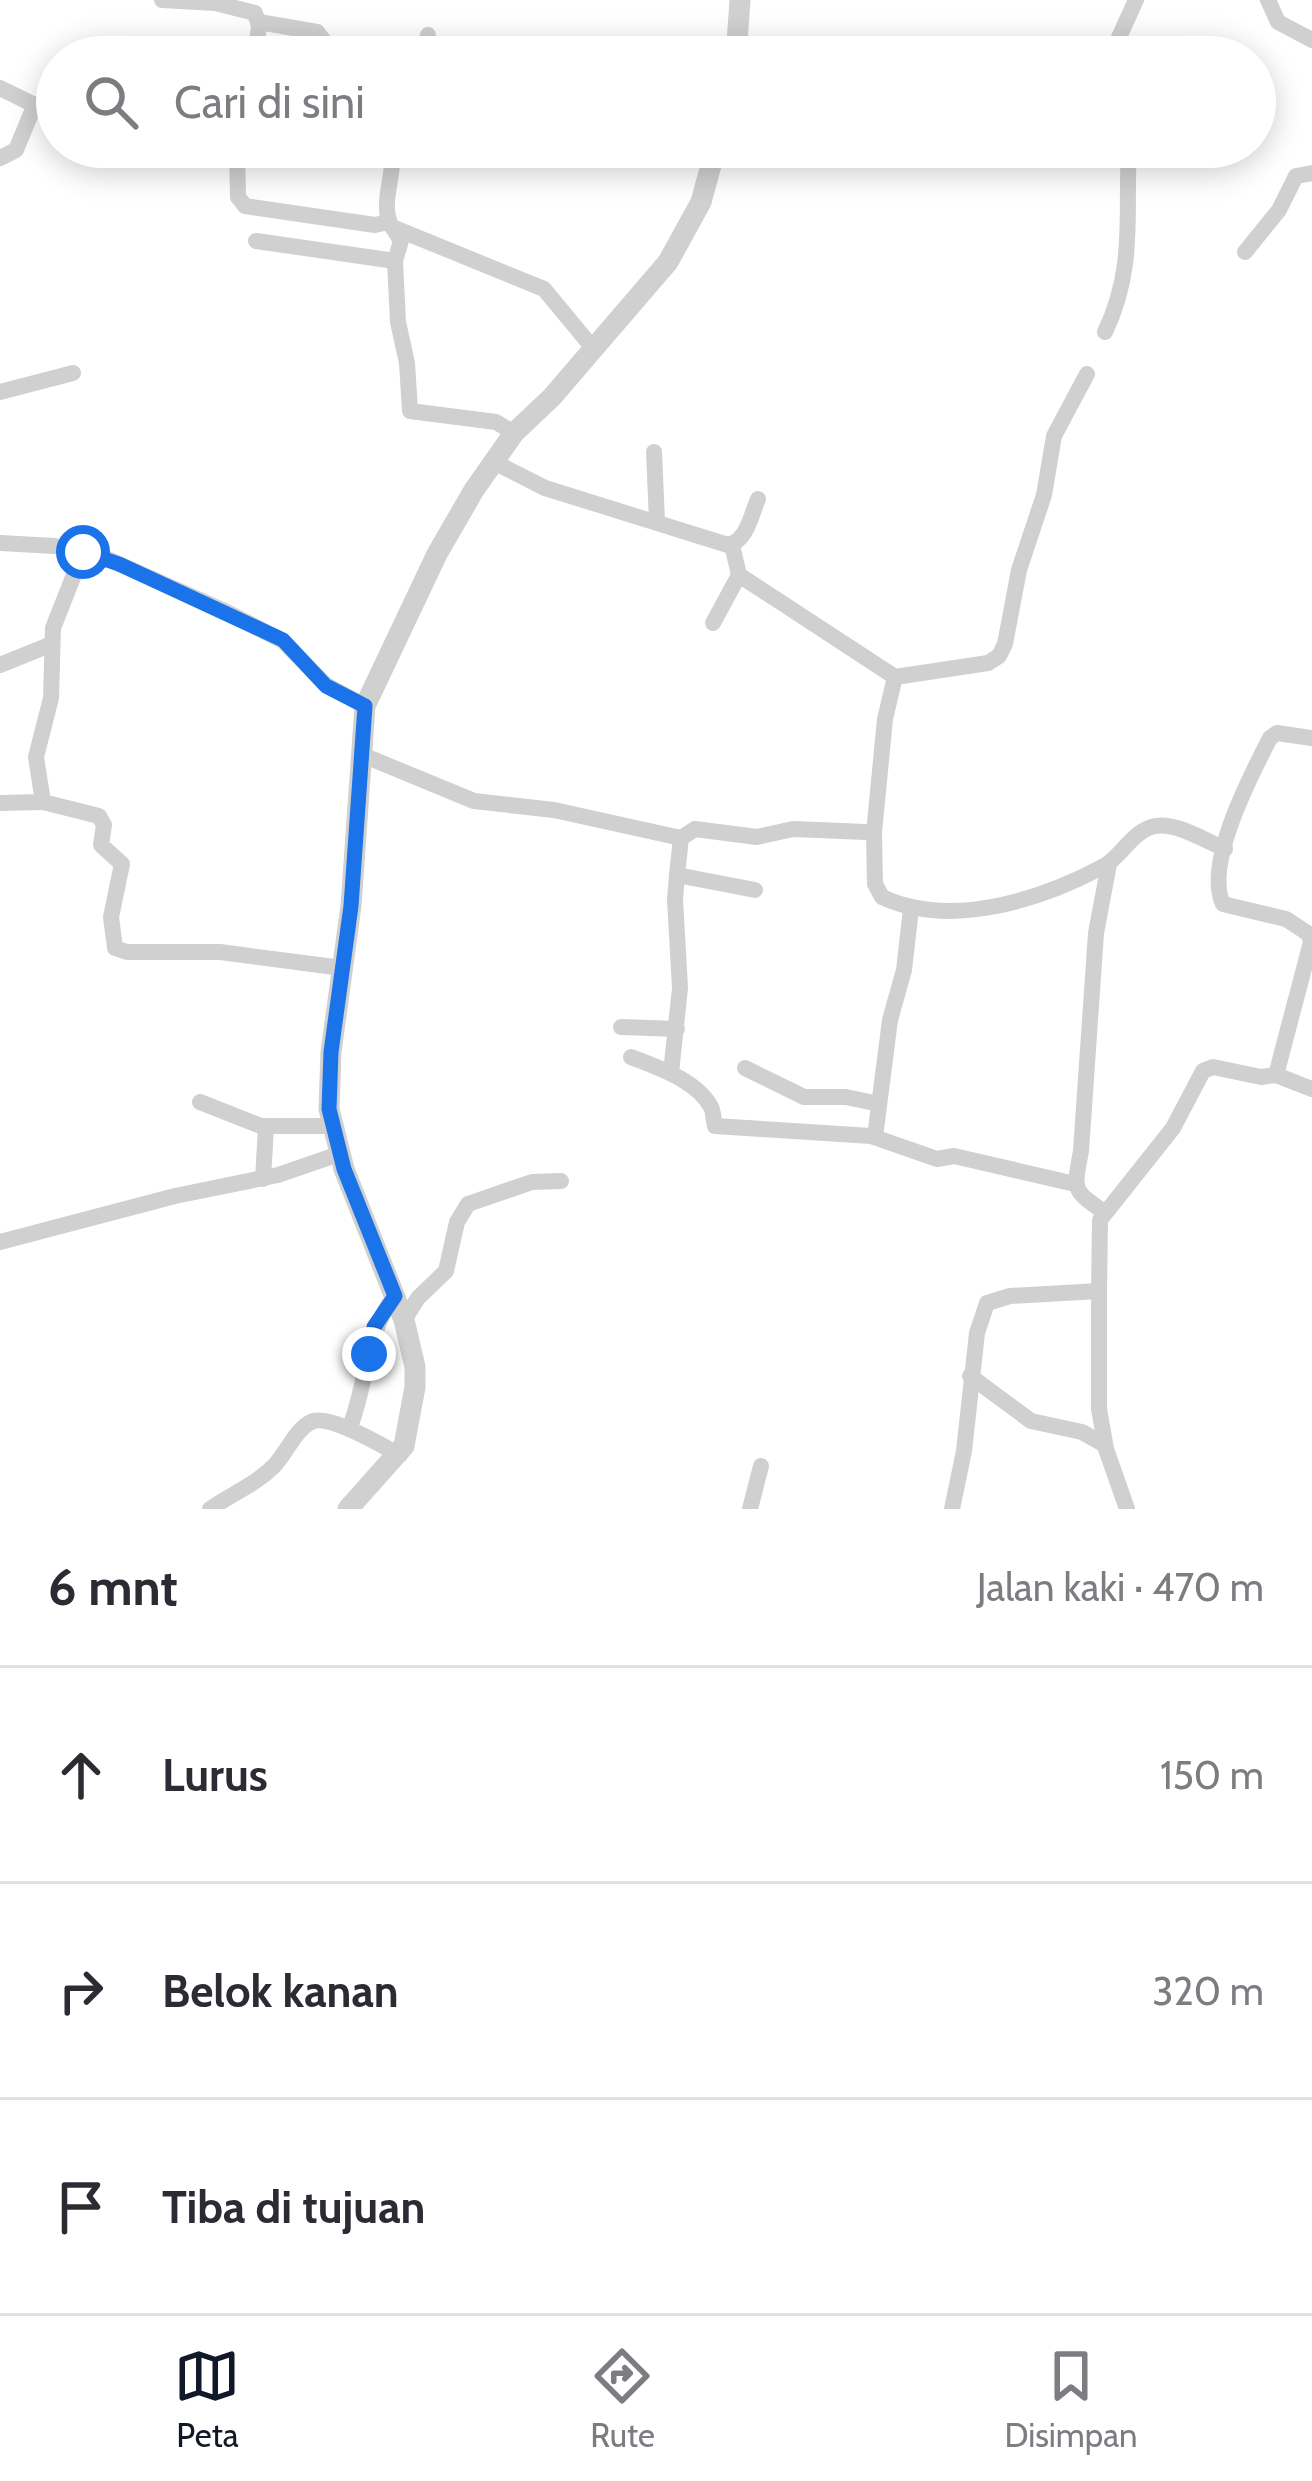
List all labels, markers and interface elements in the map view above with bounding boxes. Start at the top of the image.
search box [36,36,1276,168]
icon: search [78,69,144,135]
text: Cari di sini [174,75,365,129]
route start [56,525,110,579]
route end [342,1327,396,1381]
text: 6 mnt [48,1556,178,1618]
text: Jalan kaki · 470 m [977,1563,1264,1611]
icon: ahead [48,1742,114,1808]
text: Lurus [162,1748,268,1802]
text: 150 m [1160,1751,1264,1799]
icon: right [48,1958,114,2024]
text: Belok kanan [162,1964,399,2018]
text: 320 m [1152,1967,1264,2015]
icon: arrive [48,2174,114,2240]
text: Tiba di tujuan [162,2180,425,2234]
tab: Peta [174,2343,240,2455]
tab: Rute [589,2343,655,2455]
tab: Disimpan [1004,2343,1137,2455]

